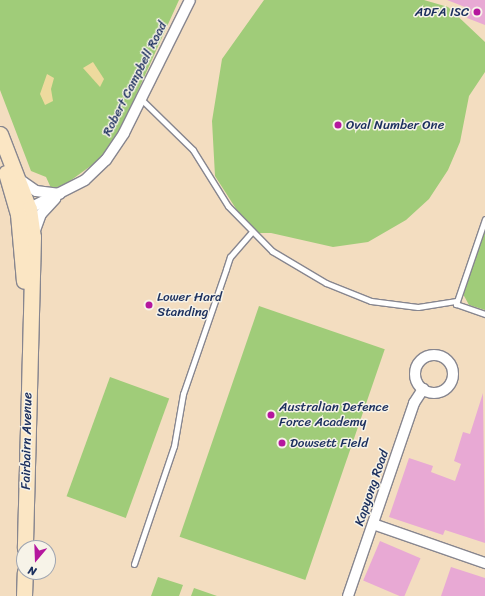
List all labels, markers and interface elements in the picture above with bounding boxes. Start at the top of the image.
place label: ADFA ISC [412,4,469,20]
marker: ADFA ISC [472,7,482,17]
street label: Robert Campbell Road [99,19,171,139]
place label: Oval Number One [346,117,444,133]
marker: Oval Number One [333,120,343,130]
place label: Lower Hard Standing [157,290,222,321]
marker: Lower Hard Standing [144,300,154,310]
street label: Fairbairn Avenue [18,392,36,490]
place label: Australian Defence Force Academy [279,400,389,431]
marker: Australian Defence Force Academy [266,410,276,420]
place label: Dowsett Field [290,435,368,451]
marker: Dowsett Field [277,438,287,448]
street label: Kapyong Road [352,448,392,528]
north arrow [16,540,56,580]
text: N [26,561,39,581]

